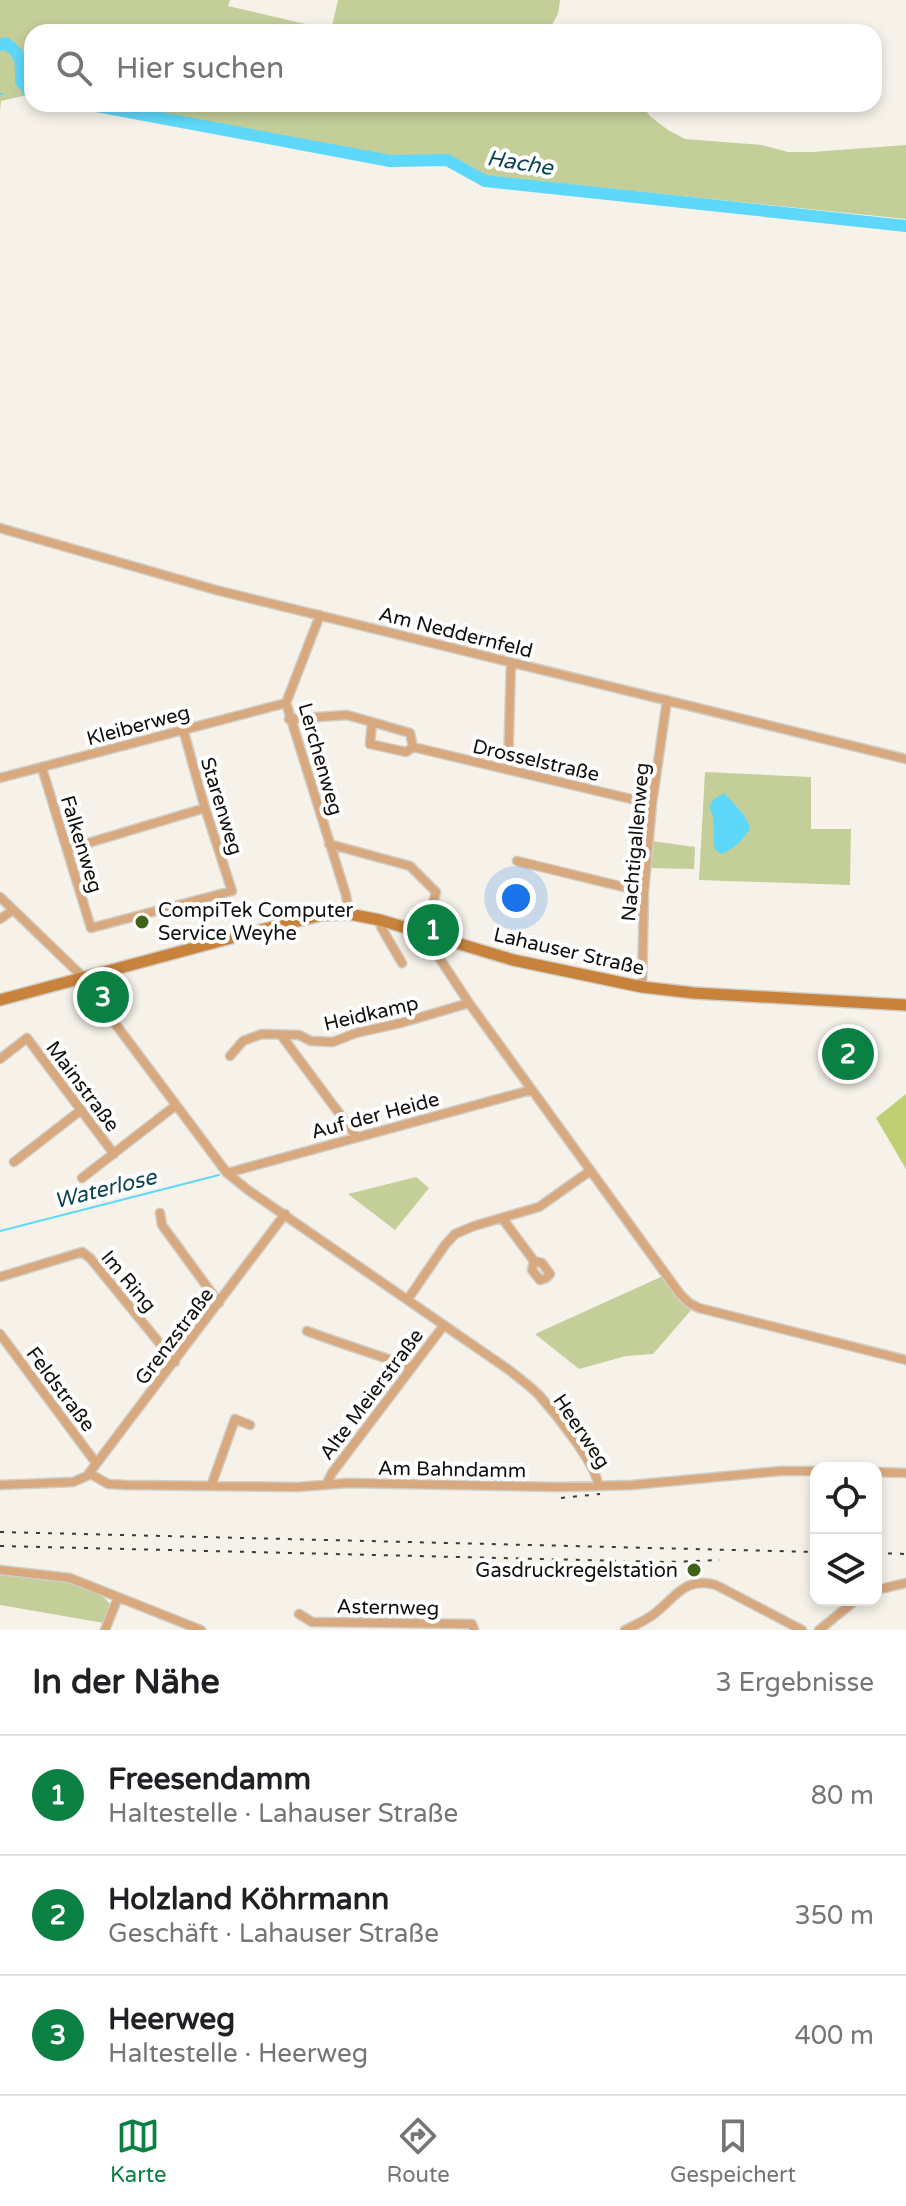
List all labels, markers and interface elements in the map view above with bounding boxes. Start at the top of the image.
search box [24,24,882,112]
icon: search [52,46,96,90]
text: Hier suchen [116,50,284,87]
water label: Hache [485,145,556,181]
street label: Am Neddernfeld [376,602,535,664]
street label: Lerchenweg [293,700,348,818]
street label: Kleiberweg [84,701,193,751]
street label: Drosselstraße [470,735,602,787]
street label: Starenweg [195,754,247,858]
street label: Nachtigallenweg [617,762,655,922]
street label: Falkenweg [55,793,107,896]
your location [496,878,536,918]
place label: CompiTek Computer Service Weyhe [158,899,354,946]
pin: 1 [407,900,459,960]
marker: CompiTek Computer Service Weyhe [133,913,151,931]
street label: Lahauser Straße [491,923,646,981]
pin: 3 [77,967,129,1027]
street label: Heidkamp [321,991,421,1037]
pin: 2 [822,1024,874,1084]
street label: Mainstraße [40,1037,124,1137]
street label: Auf der Heide [309,1087,442,1145]
water label: Waterlose [51,1163,161,1214]
street label: Im Ring [96,1246,161,1317]
street label: Grenzstraße [130,1283,219,1390]
street label: Alte Meierstraße [315,1324,429,1465]
street label: Feldstraße [21,1343,100,1437]
street label: Heerweg [548,1390,615,1473]
street label: Am Bahndamm [378,1457,526,1483]
map controls [810,1462,882,1606]
button: locate [810,1462,882,1534]
button: layers [810,1534,882,1606]
place label: Gasdruckregelstation [475,1559,678,1583]
marker: Gasdruckregelstation [685,1561,703,1579]
street label: Asternweg [336,1595,439,1621]
text: In der Nähe [32,1662,220,1703]
text: 3 Ergebnisse [715,1667,874,1698]
text: Freesendamm [108,1761,311,1798]
text: 1 [50,1780,66,1811]
text: 80 m [811,1780,874,1811]
text: Haltestelle · Lahauser Straße [108,1798,458,1829]
text: Holzland Köhrmann [108,1881,389,1918]
text: 2 [50,1900,66,1931]
text: 350 m [794,1900,874,1931]
text: Geschäft · Lahauser Straße [108,1918,439,1949]
text: Heerweg [108,2001,235,2038]
text: 3 [50,2020,66,2051]
text: 400 m [794,2020,874,2051]
text: Haltestelle · Heerweg [108,2038,368,2069]
tab: Karte [110,2114,166,2188]
tab: Route [387,2114,450,2188]
tab: Gespeichert [670,2114,796,2188]

